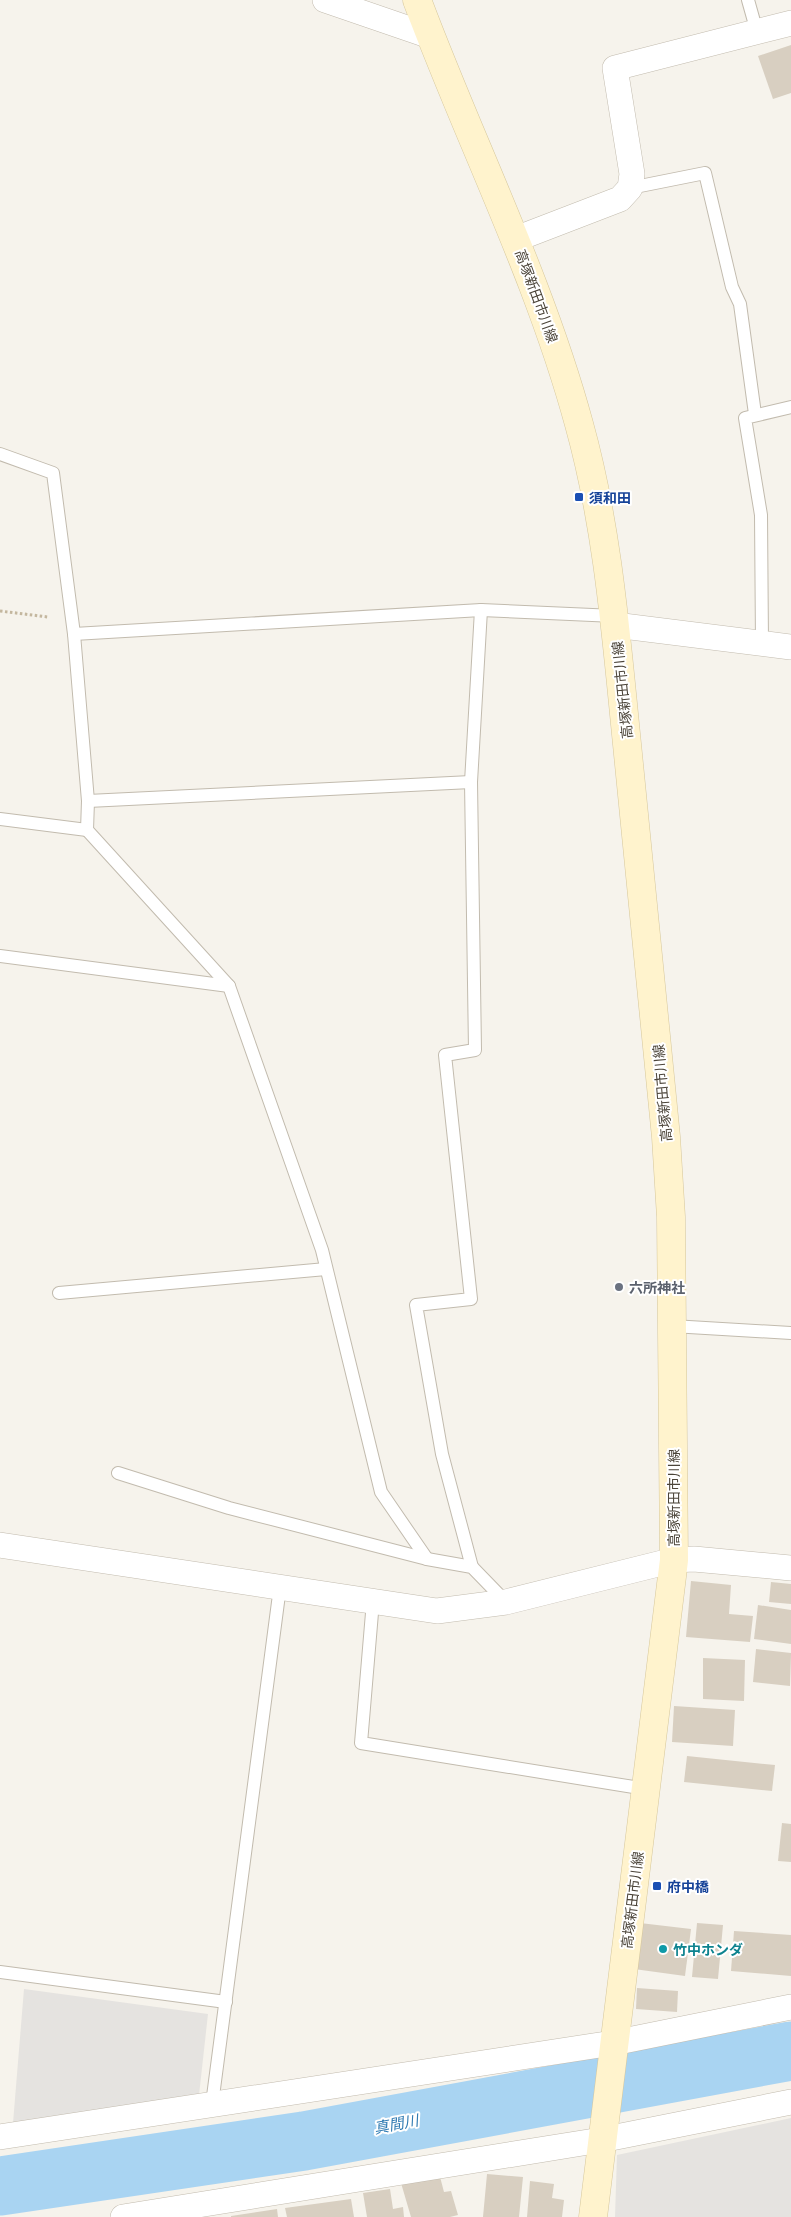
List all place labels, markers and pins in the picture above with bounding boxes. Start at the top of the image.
place label: 須和田 [589,488,631,507]
marker: 須和田 [573,491,585,503]
place label: 六所神社 [629,1278,685,1297]
marker: 六所神社 [613,1281,625,1293]
place label: 府中橋 [667,1877,709,1896]
marker: 府中橋 [651,1880,663,1892]
place label: 竹中ホンダ [673,1940,743,1959]
marker: 竹中ホンダ [657,1943,669,1955]

